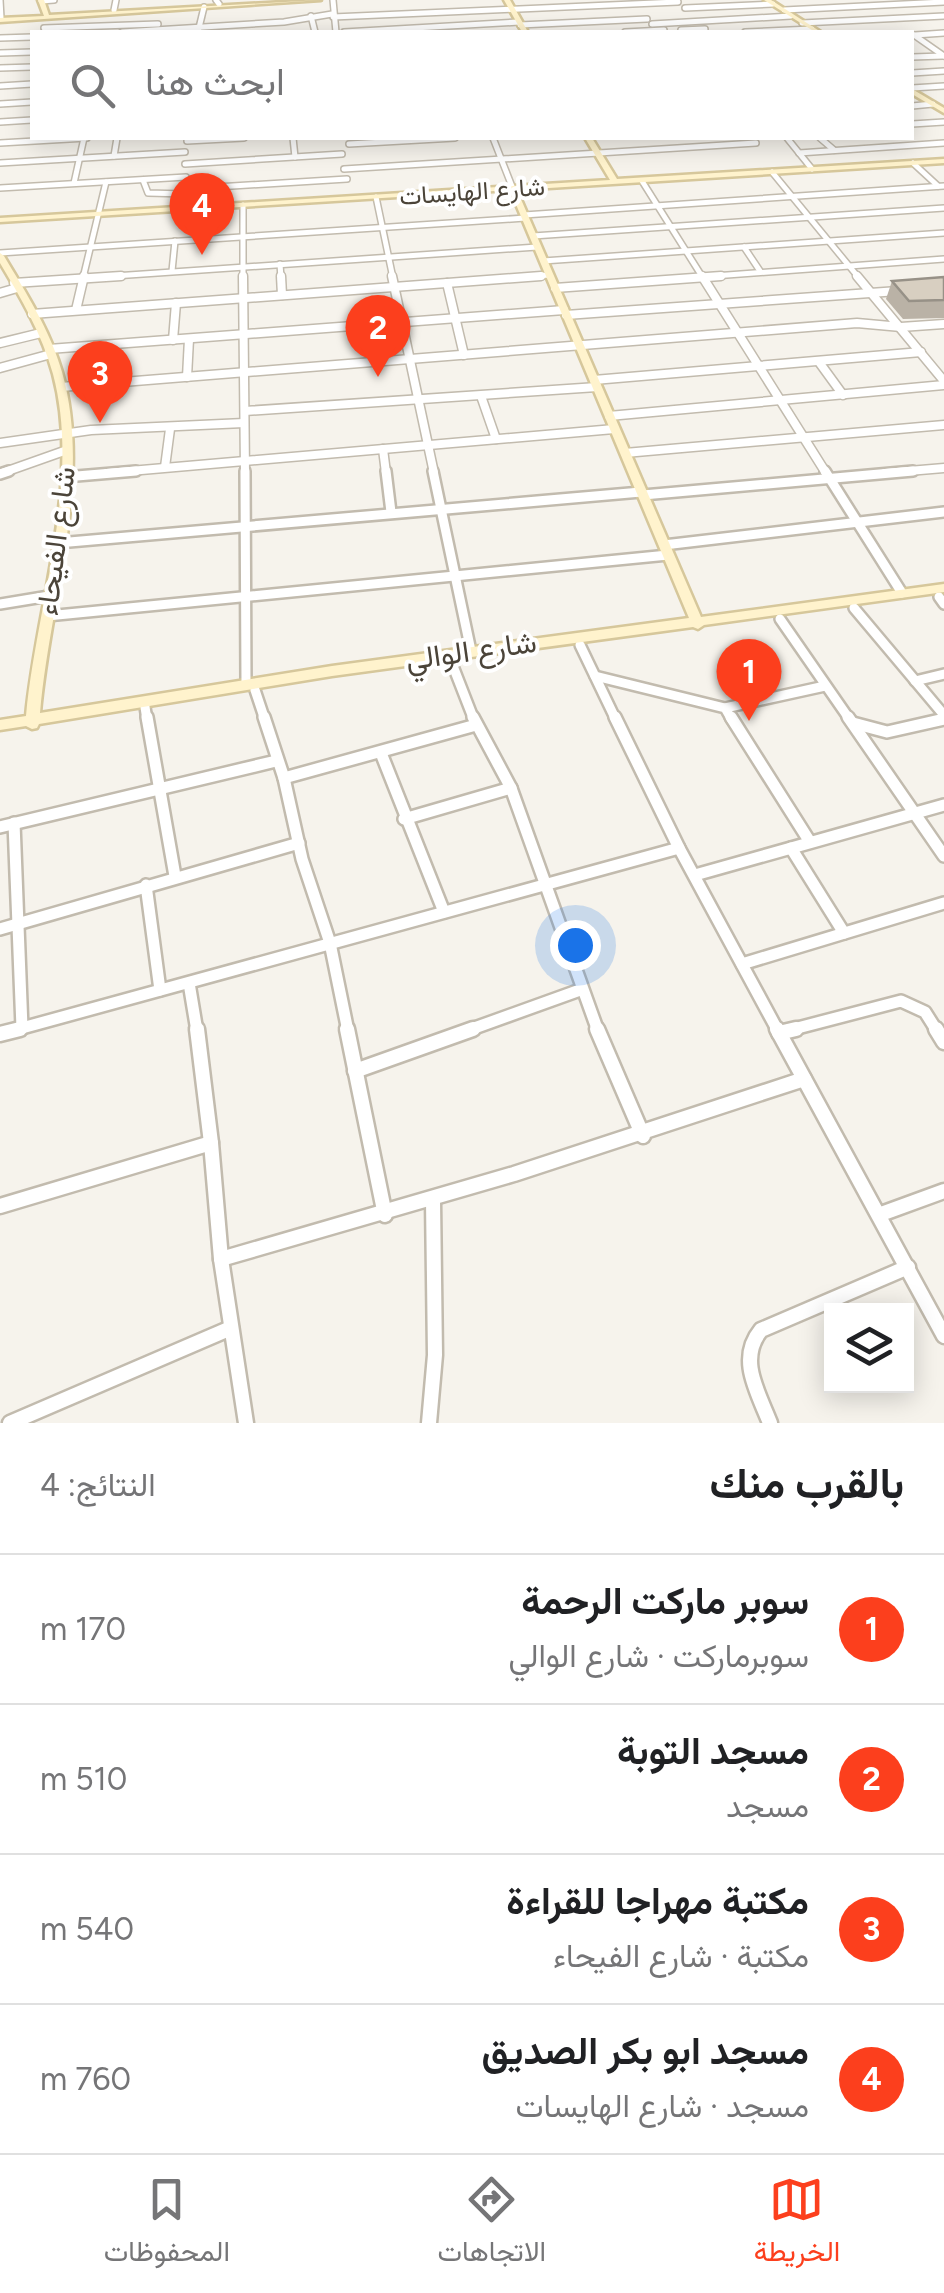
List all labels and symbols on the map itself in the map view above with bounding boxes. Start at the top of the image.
street label: شارع الهايسات [398,171,546,213]
pin: 4 [170,172,234,255]
pin: 2 [346,294,410,377]
pin: 3 [68,340,132,423]
street label: شارع الفيحاء [28,464,85,618]
street label: شارع الوالي [403,623,540,684]
pin: 1 [716,638,782,721]
your location [550,920,601,971]

